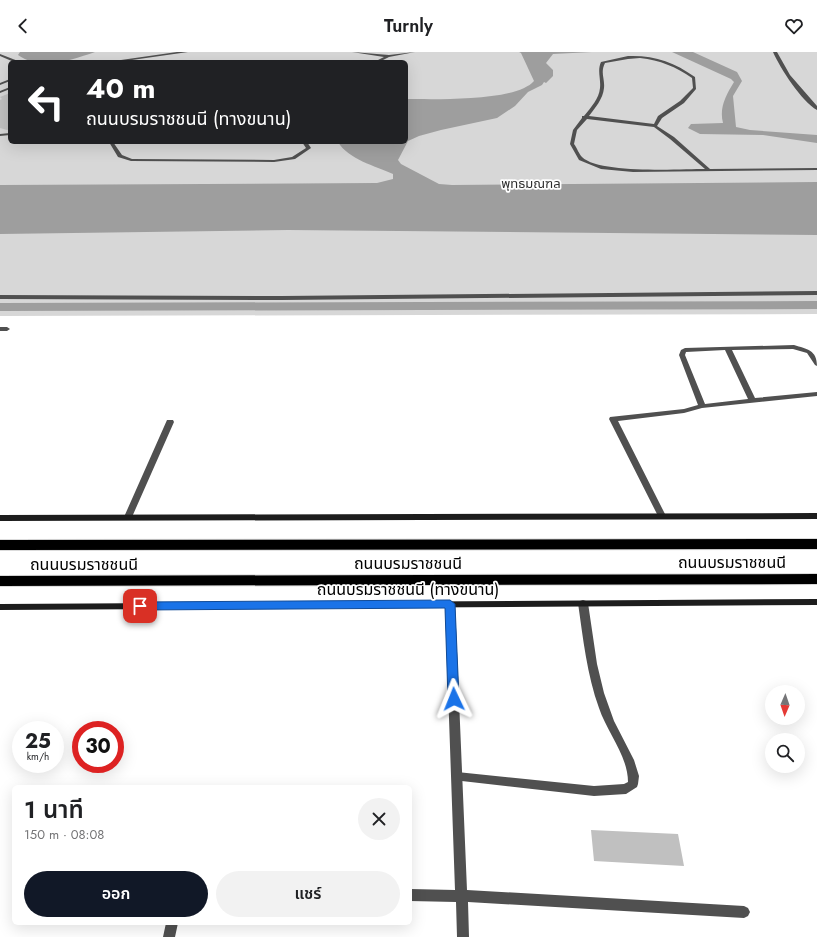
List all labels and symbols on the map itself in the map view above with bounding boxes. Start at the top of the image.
park label: พุทธมณฑล [501,174,561,193]
street label: ถนนบรมราชชนนี [678,551,786,574]
street label: ถนนบรมราชชนนี [354,552,462,575]
street label: ถนนบรมราชชนนี [30,553,138,576]
street label: ถนนบรมราชชนนี (ทางขนาน) [317,578,499,601]
pin [123,589,157,623]
position arrow [433,678,475,720]
north arrow [765,685,805,725]
speed limit sign: 30 [72,721,124,773]

